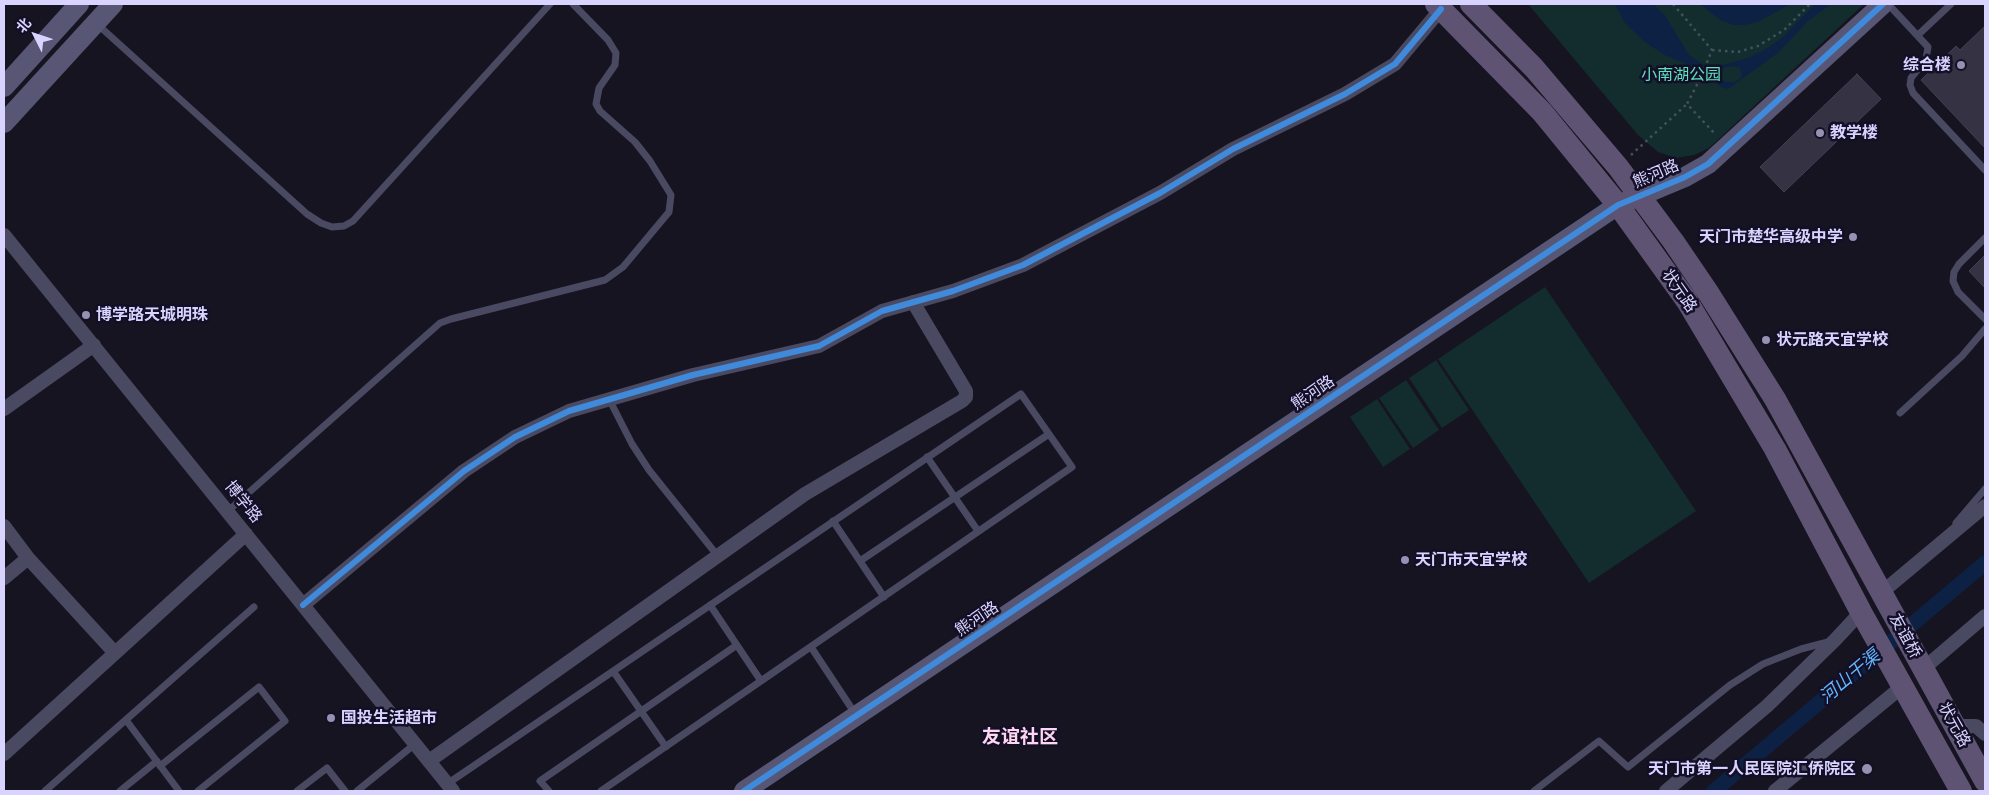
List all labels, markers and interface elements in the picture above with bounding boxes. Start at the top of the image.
north arrow [10,10,60,60]
text: 北 [13,15,34,36]
place label: 综合楼 [1903,55,1951,75]
marker: 综合楼 [1955,59,1967,71]
park label: 小南湖公园 [1641,65,1721,85]
place label: 教学楼 [1830,123,1878,143]
marker: 教学楼 [1814,127,1826,139]
street label: 熊河路 [1630,156,1682,192]
place label: 天门市楚华高级中学 [1699,227,1843,247]
marker: 天门市楚华高级中学 [1847,231,1859,243]
street label: 状元路 [1657,266,1701,316]
place label: 博学路天城明珠 [96,305,208,325]
marker: 博学路天城明珠 [80,309,92,321]
place label: 状元路天宜学校 [1776,330,1888,350]
marker: 状元路天宜学校 [1760,334,1772,346]
street label: 熊河路 [1288,372,1338,414]
street label: 博学路 [220,477,266,527]
place label: 天门市天宜学校 [1415,550,1527,570]
marker: 天门市天宜学校 [1399,554,1411,566]
street label: 熊河路 [952,598,1002,640]
street label: 友谊桥 [1885,610,1925,662]
water label: 河山干渠 [1815,646,1885,708]
street label: 状元路 [1934,699,1974,751]
place label: 国投生活超市 [341,708,437,728]
marker: 国投生活超市 [325,712,337,724]
district label: 友谊社区 [982,726,1058,748]
place label: 天门市第一人民医院汇侨院区 [1648,759,1856,779]
marker: 天门市第一人民医院汇侨院区 [1860,762,1874,776]

